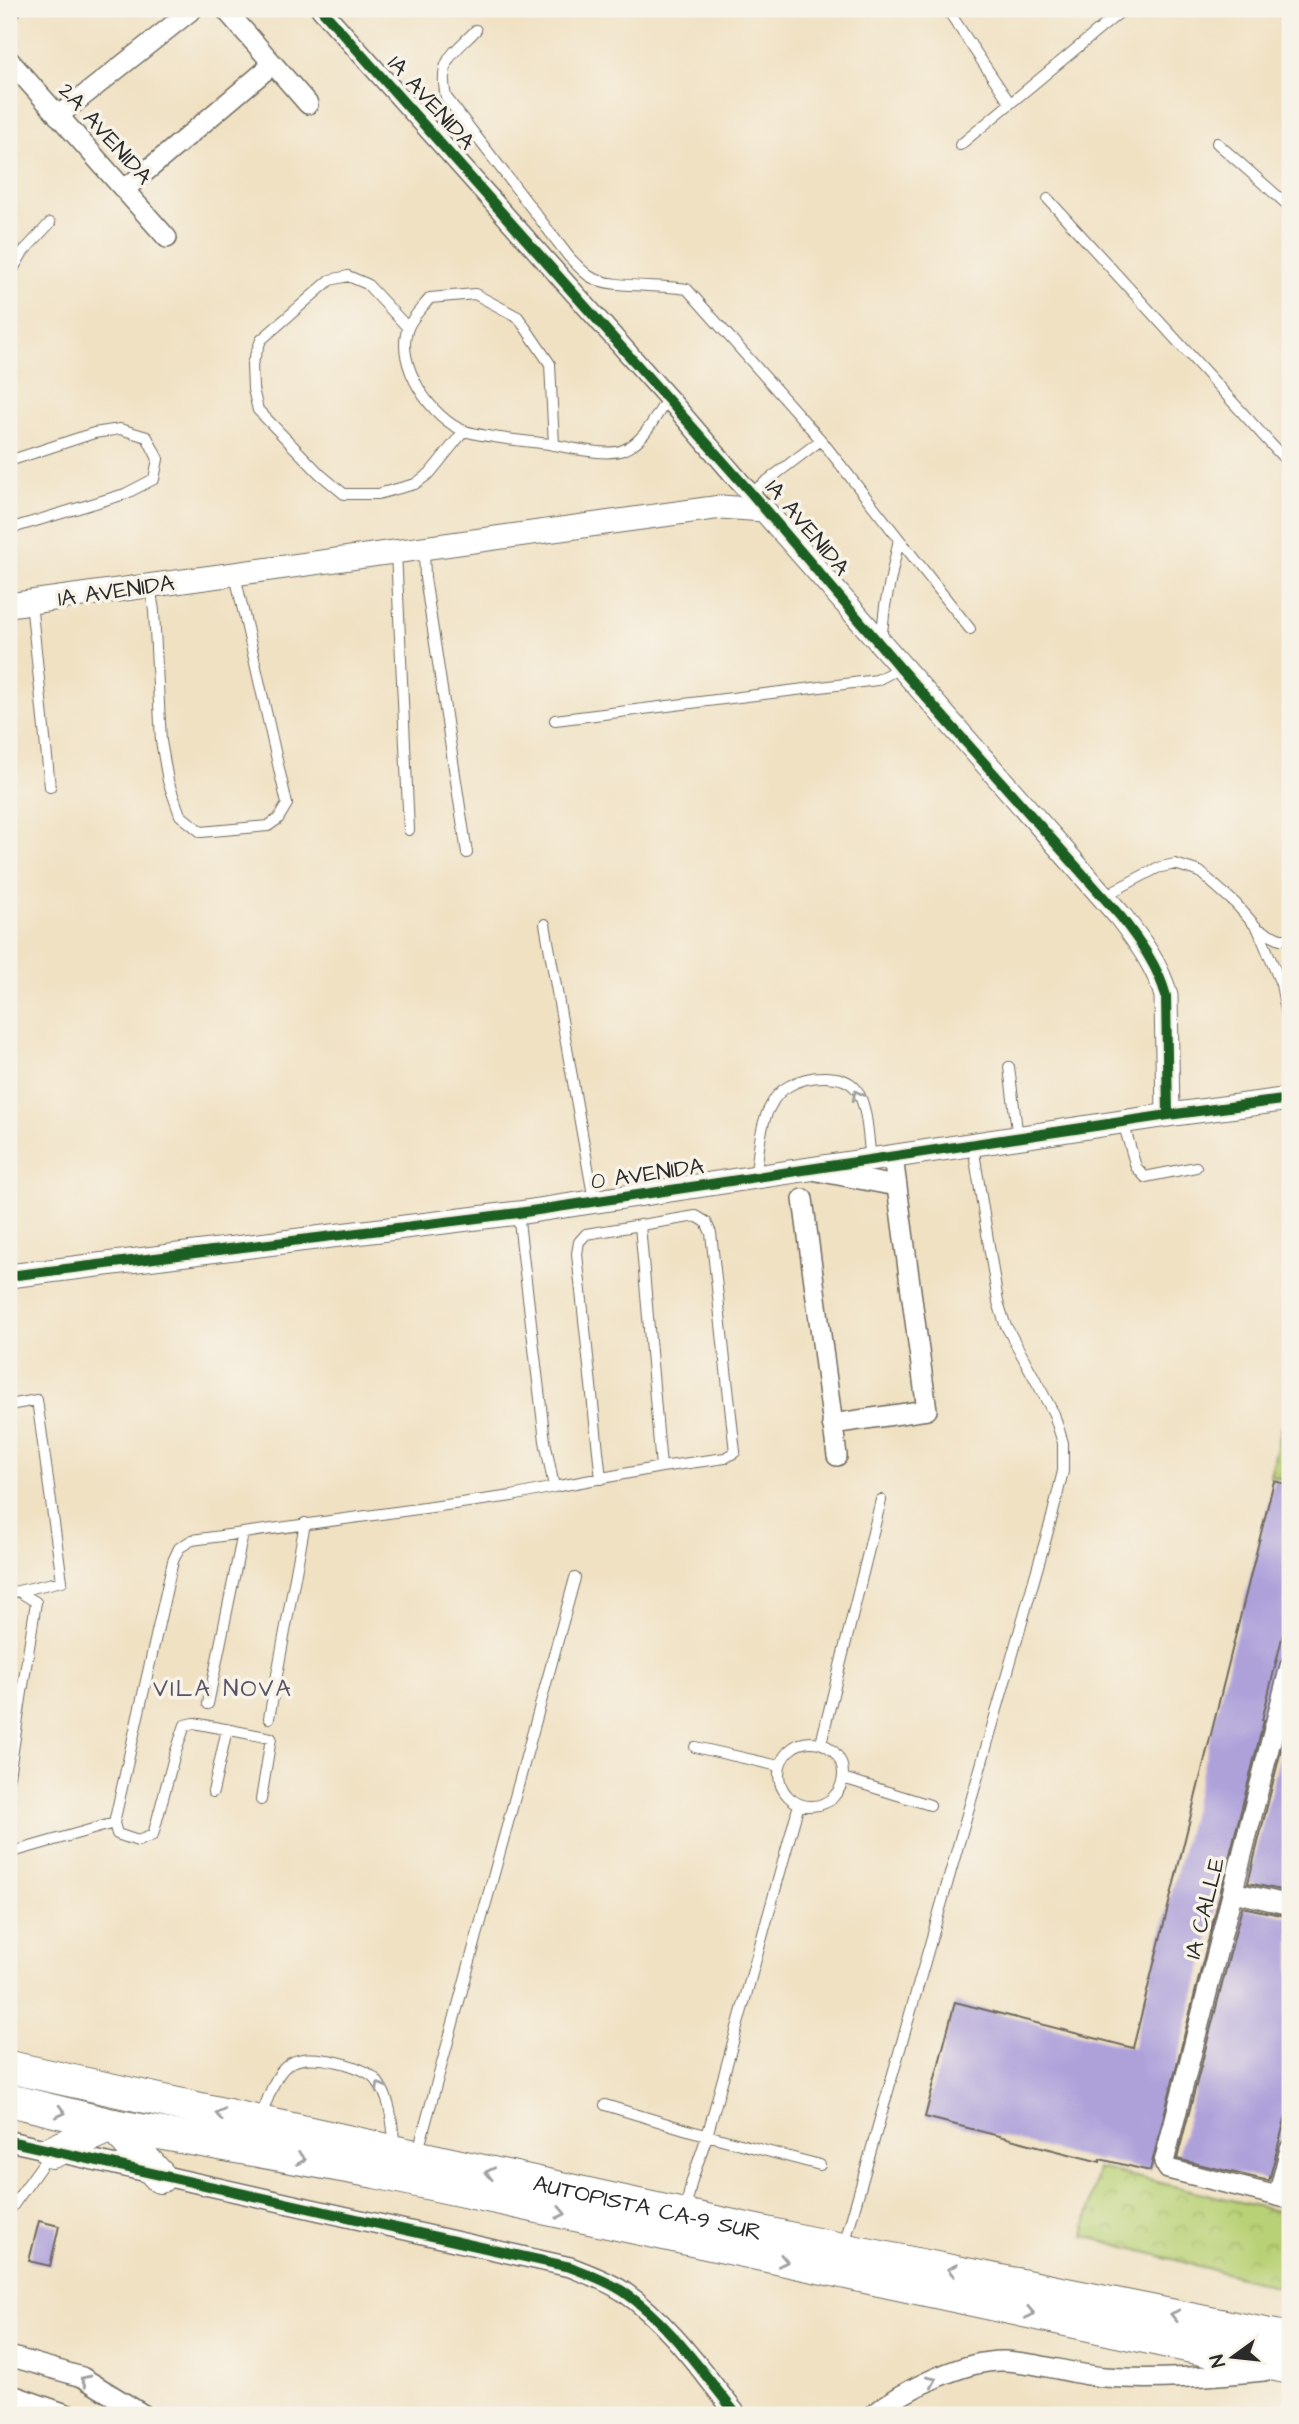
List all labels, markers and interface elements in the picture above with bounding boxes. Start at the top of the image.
street label: 1A AVENIDA [380,48,483,157]
street label: 2A AVENIDA [51,76,160,192]
street label: 1A AVENIDA [757,472,857,583]
street label: 1A AVENIDA [56,567,177,615]
one-way arrow [851,1089,865,1102]
street label: 0 AVENIDA [588,1150,706,1198]
district label: VILA NOVA [153,1672,293,1706]
street label: 1A CALLE [1177,1854,1233,1962]
one-way arrow [375,2082,388,2095]
one-way arrow [55,2104,67,2119]
one-way arrow [214,2107,226,2122]
one-way arrow [295,2150,307,2165]
one-way arrow [484,2167,496,2181]
street label: AUTOPISTA CA-9 SUR [530,2167,765,2249]
one-way arrow [555,2204,567,2219]
one-way arrow [777,2252,789,2267]
one-way arrow [946,2263,958,2278]
one-way arrow [1024,2304,1036,2319]
one-way arrow [1169,2309,1181,2324]
north arrow [1198,2322,1268,2392]
text: N [1203,2352,1233,2370]
one-way arrow [80,2374,92,2388]
one-way arrow [924,2375,937,2389]

